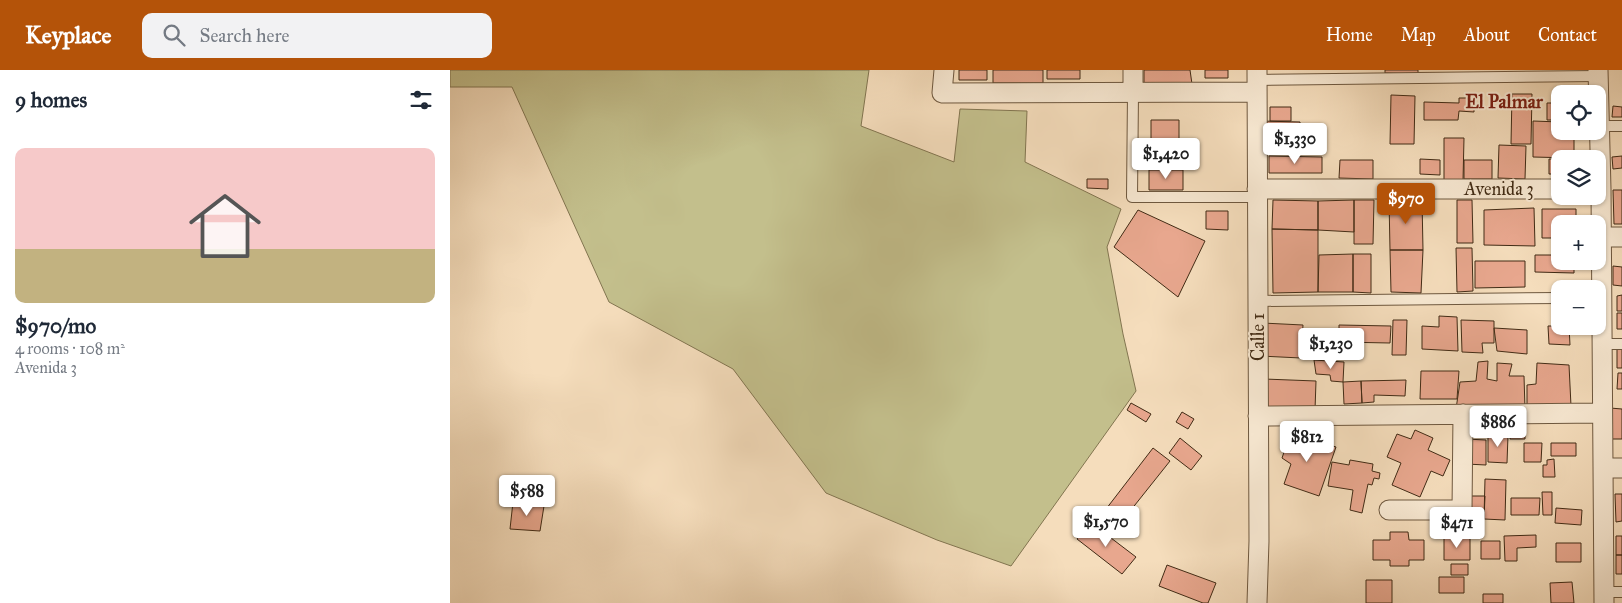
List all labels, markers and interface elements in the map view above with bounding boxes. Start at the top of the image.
search box [142,13,492,58]
text: Keyplace [25,20,112,50]
icon: search [160,21,188,49]
text: Search here [200,24,289,47]
text: Home [1326,24,1373,46]
text: Map [1401,24,1436,46]
text: About [1464,24,1510,46]
text: Contact [1538,24,1597,46]
map controls [1551,85,1606,335]
button: locate [1551,85,1606,140]
icon: filters [407,86,435,114]
text: 9 homes [15,87,87,113]
district label: El Palmar [1465,90,1544,113]
pin: $1,330 [1254,122,1336,165]
text: $1,330 [1274,129,1316,148]
pin: $1,420 [1125,138,1207,180]
text: $1,420 [1143,144,1189,163]
button: layers [1551,150,1606,205]
street label: Avenida 3 [1463,178,1534,200]
icon: home [180,181,270,271]
pin: $970 [1376,182,1436,225]
text: $970 [1388,189,1424,208]
button: + [1551,215,1606,270]
button: − [1551,280,1606,335]
text: $970/mo [15,313,96,339]
street label: Calle 1 [1247,313,1269,361]
pin: $1,230 [1290,328,1372,370]
text: $1,230 [1309,334,1353,353]
text: 4 rooms · 108 m² [15,339,125,358]
text: Avenida 3 [15,358,77,377]
pin: $886 [1468,406,1528,448]
text: $886 [1481,412,1515,431]
pin: $812 [1277,420,1337,463]
text: $812 [1291,427,1323,446]
pin: $588 [497,474,557,517]
text: $588 [510,481,544,500]
pin: $1,570 [1065,506,1147,548]
pin: $471 [1427,506,1487,549]
text: $1,570 [1083,512,1129,531]
text: $471 [1441,513,1473,532]

